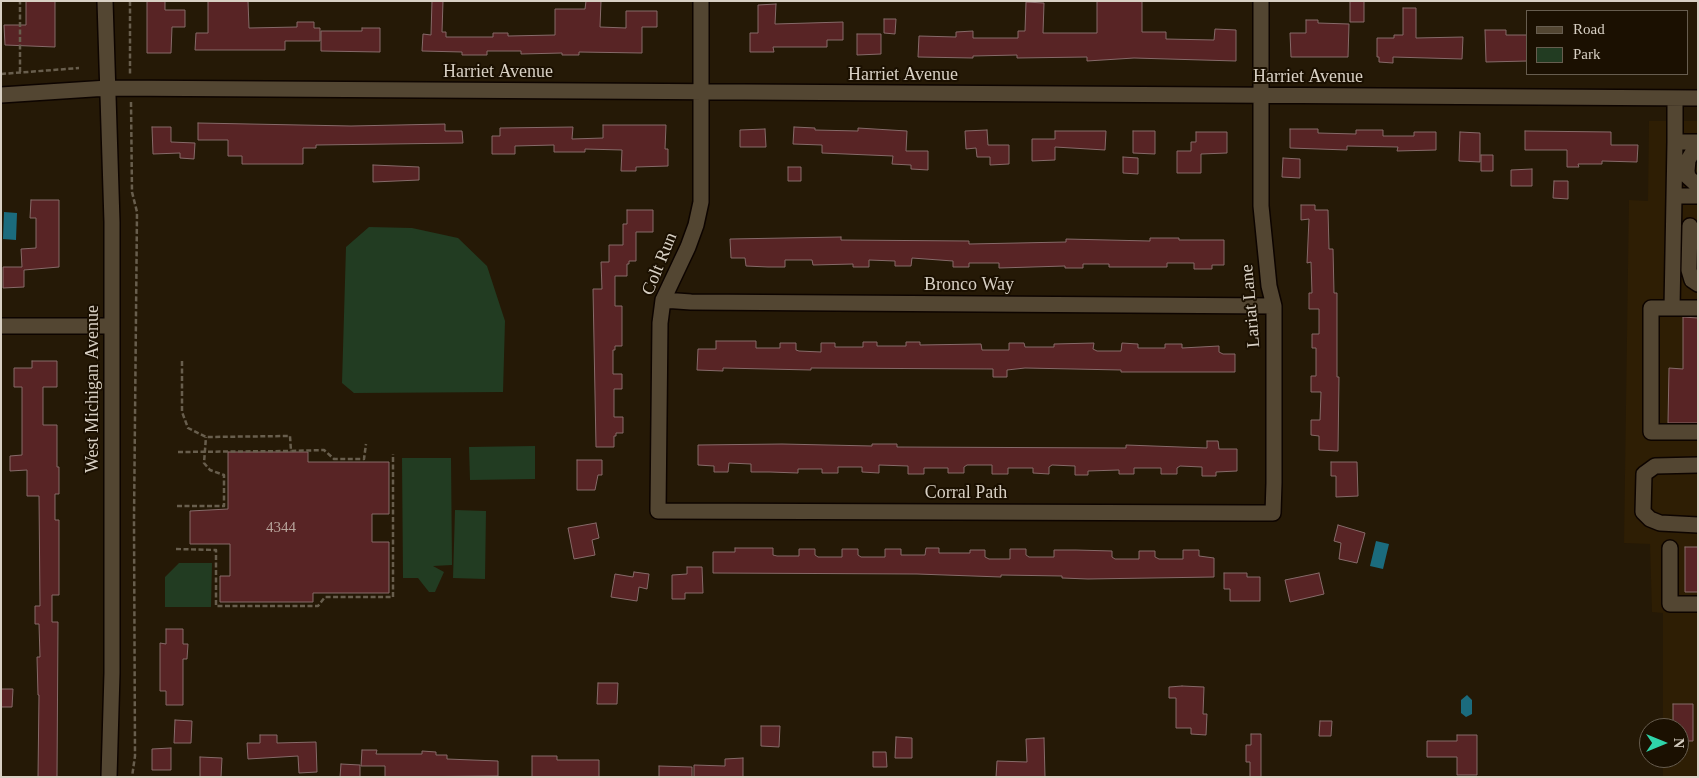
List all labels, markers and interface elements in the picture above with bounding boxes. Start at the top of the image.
legend [1526,10,1689,75]
text: Road [1573,21,1605,37]
text: Park [1573,46,1601,62]
street label: Harriet Avenue [443,61,553,83]
street label: Harriet Avenue [848,64,958,86]
street label: Harriet Avenue [1253,66,1363,88]
street label: Colt Run [638,230,682,298]
street label: Lariat Lane [1237,263,1265,349]
street label: Bronco Way [924,274,1014,296]
street label: West Michigan Avenue [82,305,104,473]
street label: Corral Path [925,482,1007,504]
house number: 4344 [266,519,296,537]
north arrow [1639,718,1689,768]
text: N [1671,738,1686,748]

